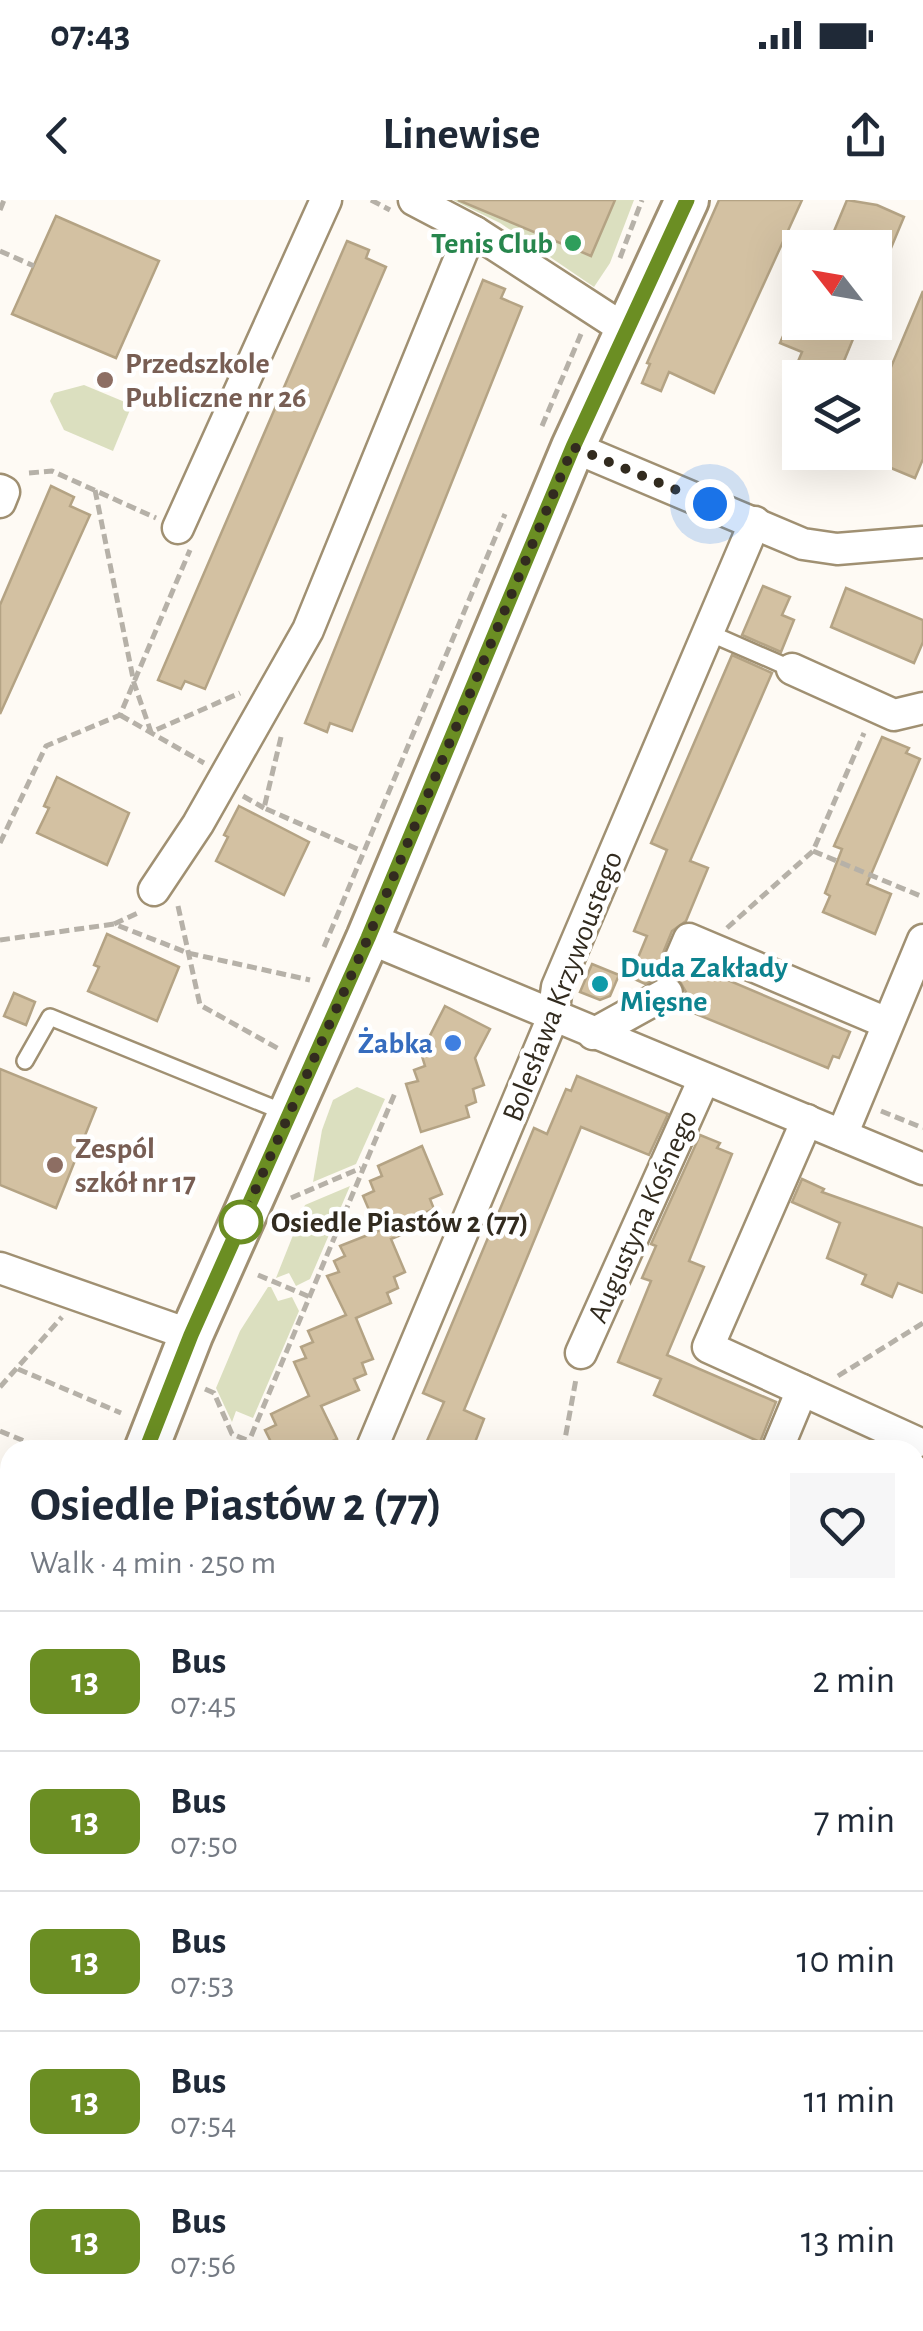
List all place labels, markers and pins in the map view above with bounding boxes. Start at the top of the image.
place label: Tenis Club [431,229,553,259]
marker: Tenis Club [562,232,584,254]
place label: Przedszkole Publiczne nr 26 [125,349,307,413]
marker: Przedszkole Publiczne nr 26 [94,369,116,391]
place label: Duda Zakłady Mięsne [620,953,789,1017]
marker: Duda Zakłady Mięsne [589,973,611,995]
place label: Żabka [358,1027,433,1059]
marker: Żabka [442,1032,464,1054]
place label: Zespól szkół nr 17 [75,1134,196,1198]
marker: Zespól szkół nr 17 [44,1154,66,1176]
marker: Osiedle Piastów 2 (77) [220,1201,262,1243]
place label: Osiedle Piastów 2 (77) [271,1208,529,1238]

